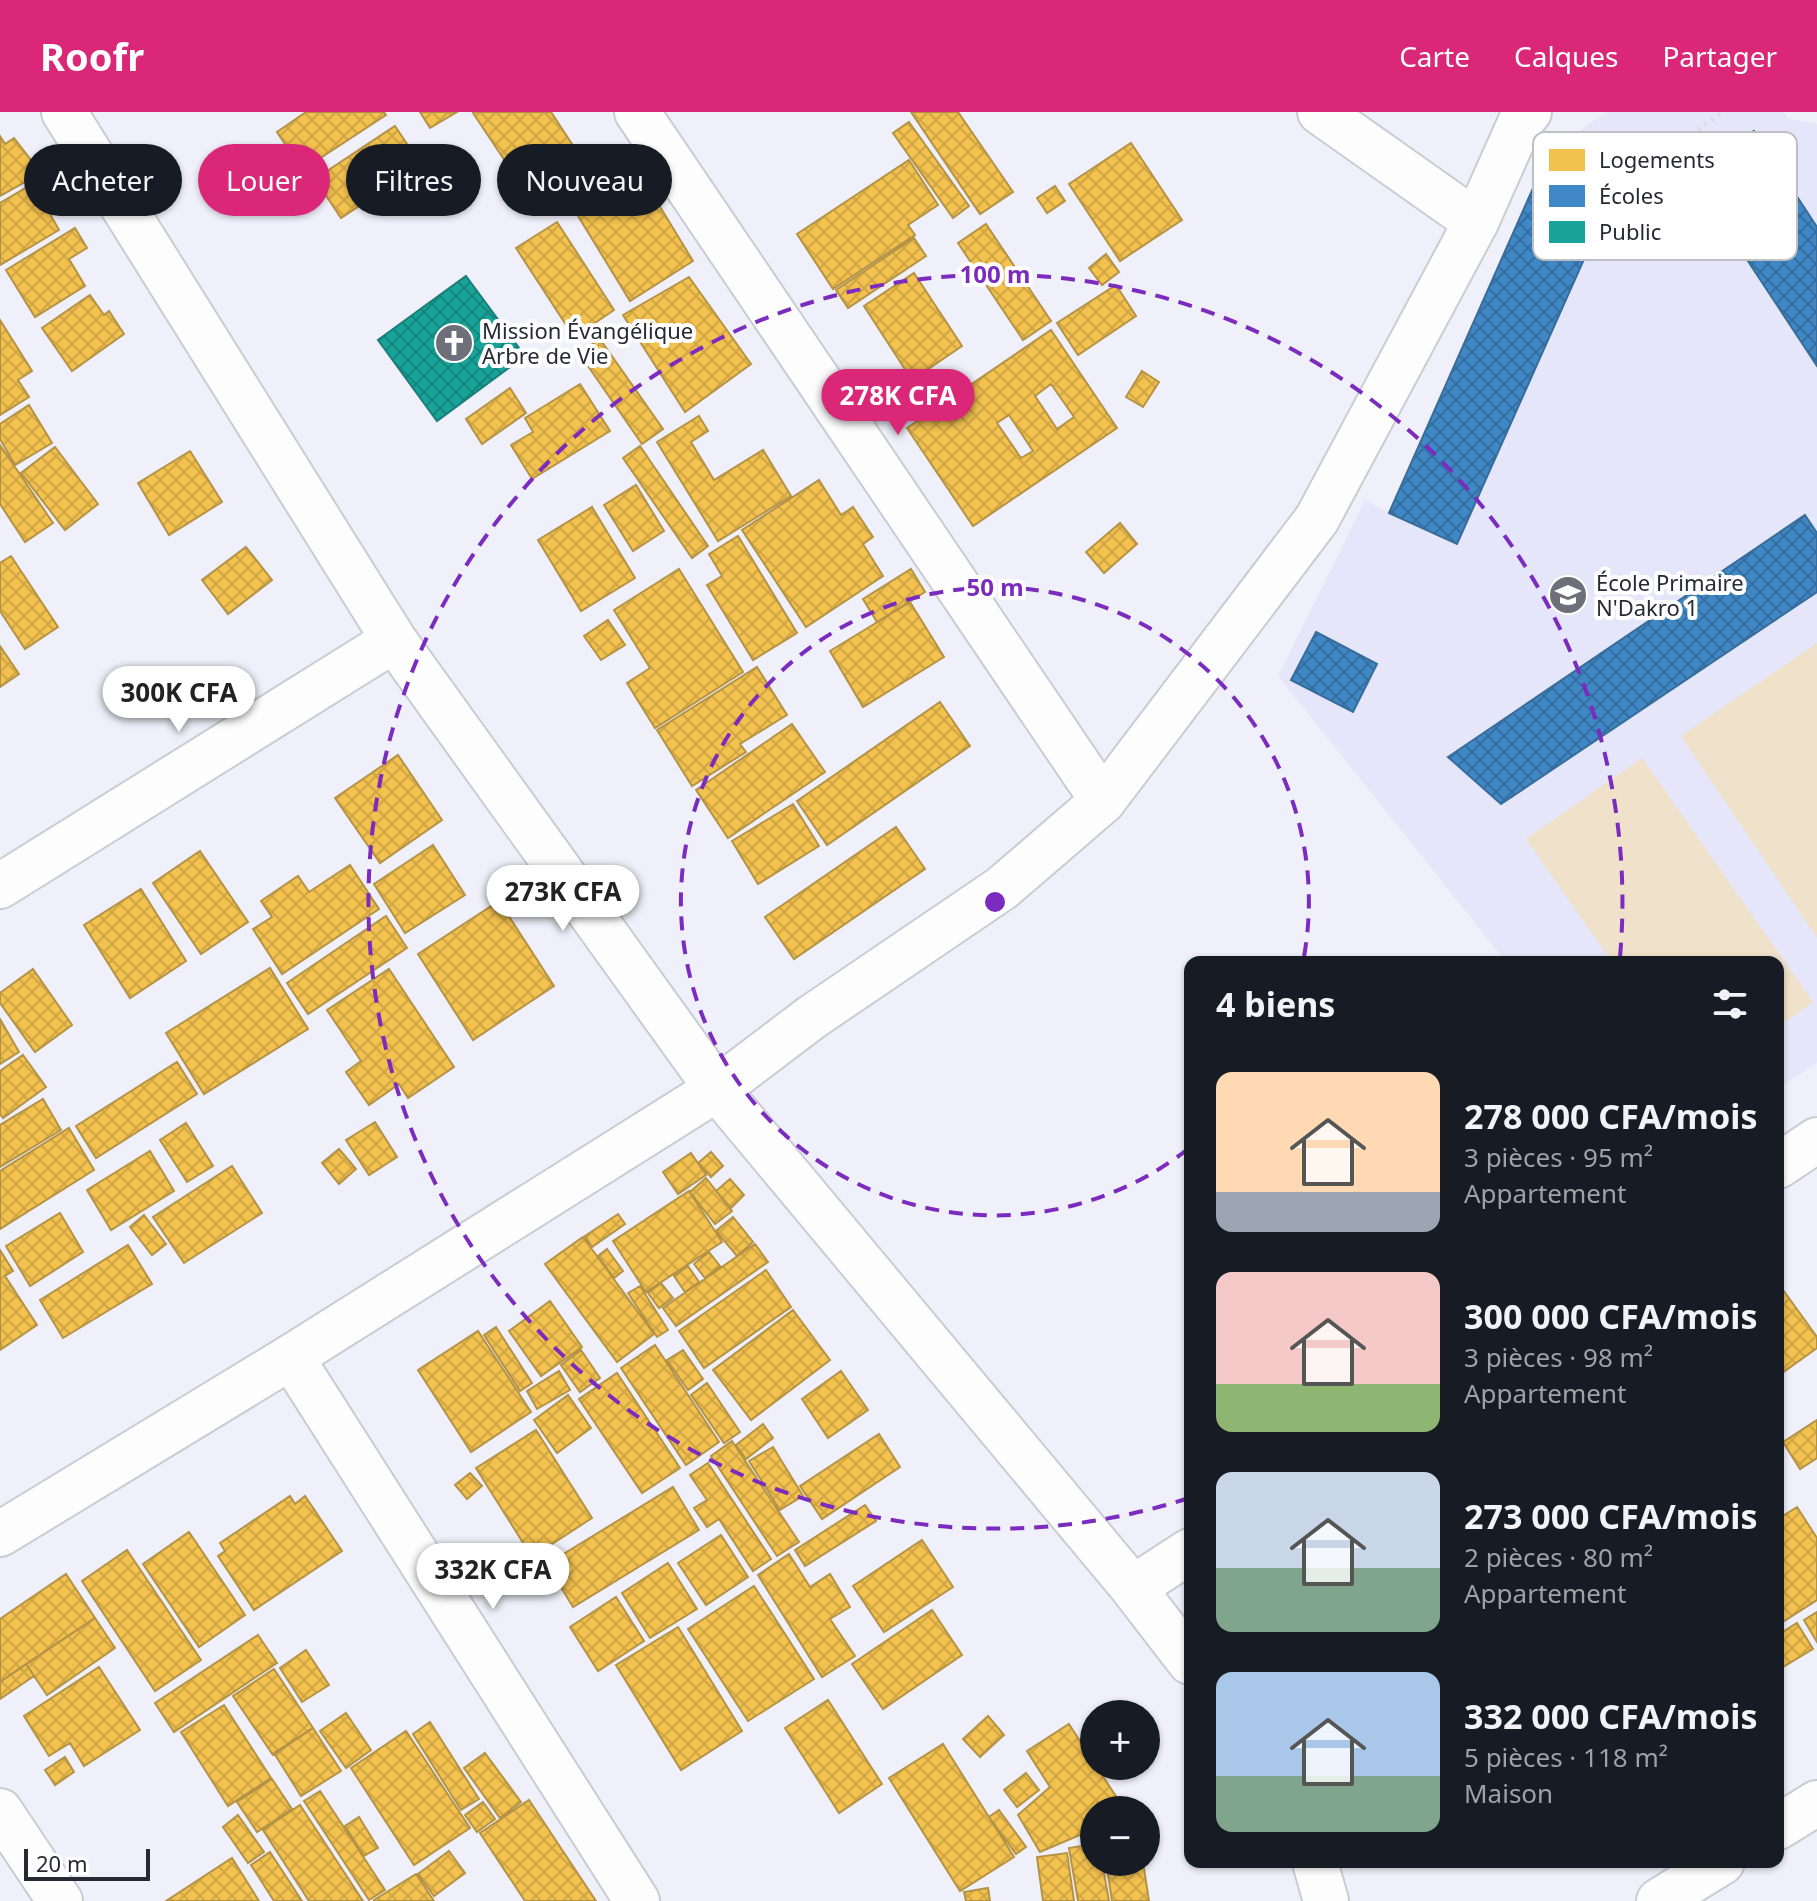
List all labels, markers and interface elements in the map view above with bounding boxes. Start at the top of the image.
text: Roofr [40,30,144,82]
text: Carte [1399,37,1470,75]
text: Calques [1514,37,1618,75]
text: Partager [1662,37,1777,75]
legend [1533,132,1797,260]
chip: Acheter [24,144,182,216]
chip: Louer [198,144,330,216]
chip: Filtres [346,144,481,216]
chip: Nouveau [497,144,672,216]
text: Logements [1599,144,1715,174]
text: Écoles [1599,180,1664,210]
text: Public [1599,216,1661,246]
text: 100 m [960,257,1030,290]
place label: Mission Évangélique Arbre de Vie [482,315,693,370]
church icon: Mission Évangélique Arbre de Vie [433,322,475,364]
pin: 278K CFA [815,369,981,437]
text: 278K CFA [839,377,957,413]
place label: École Primaire N'Dakro 1 [1596,567,1744,622]
text: 50 m [966,570,1024,603]
school or university icon: École Primaire N'Dakro 1 [1547,574,1589,616]
pin: 300K CFA [96,666,262,734]
text: 300K CFA [120,674,238,710]
pin: 273K CFA [480,865,646,933]
text: 273K CFA [504,873,622,909]
centre of rings [981,888,1009,916]
text: 4 biens [1216,981,1335,1027]
icon: filters [1708,982,1752,1026]
text: 278 000 CFA/mois [1464,1093,1757,1139]
icon: home [1280,1104,1376,1200]
text: 3 pièces · 95 m² [1464,1139,1653,1175]
text: Appartement [1464,1175,1626,1211]
text: 300 000 CFA/mois [1464,1293,1757,1339]
icon: home [1280,1304,1376,1400]
text: 3 pièces · 98 m² [1464,1339,1653,1375]
text: Appartement [1464,1375,1626,1411]
text: 273 000 CFA/mois [1464,1493,1757,1539]
icon: home [1280,1504,1376,1600]
text: 2 pièces · 80 m² [1464,1539,1653,1575]
pin: 332K CFA [410,1543,576,1611]
text: 332K CFA [434,1551,552,1587]
text: Appartement [1464,1575,1626,1611]
text: 332 000 CFA/mois [1464,1693,1757,1739]
map controls [1080,1700,1160,1876]
button: + [1080,1700,1160,1780]
icon: home [1280,1704,1376,1800]
text: 5 pièces · 118 m² [1464,1739,1668,1775]
text: Maison [1464,1775,1553,1811]
button: − [1080,1796,1160,1876]
scale bar [24,1845,150,1881]
text: 20 m [36,1848,87,1878]

